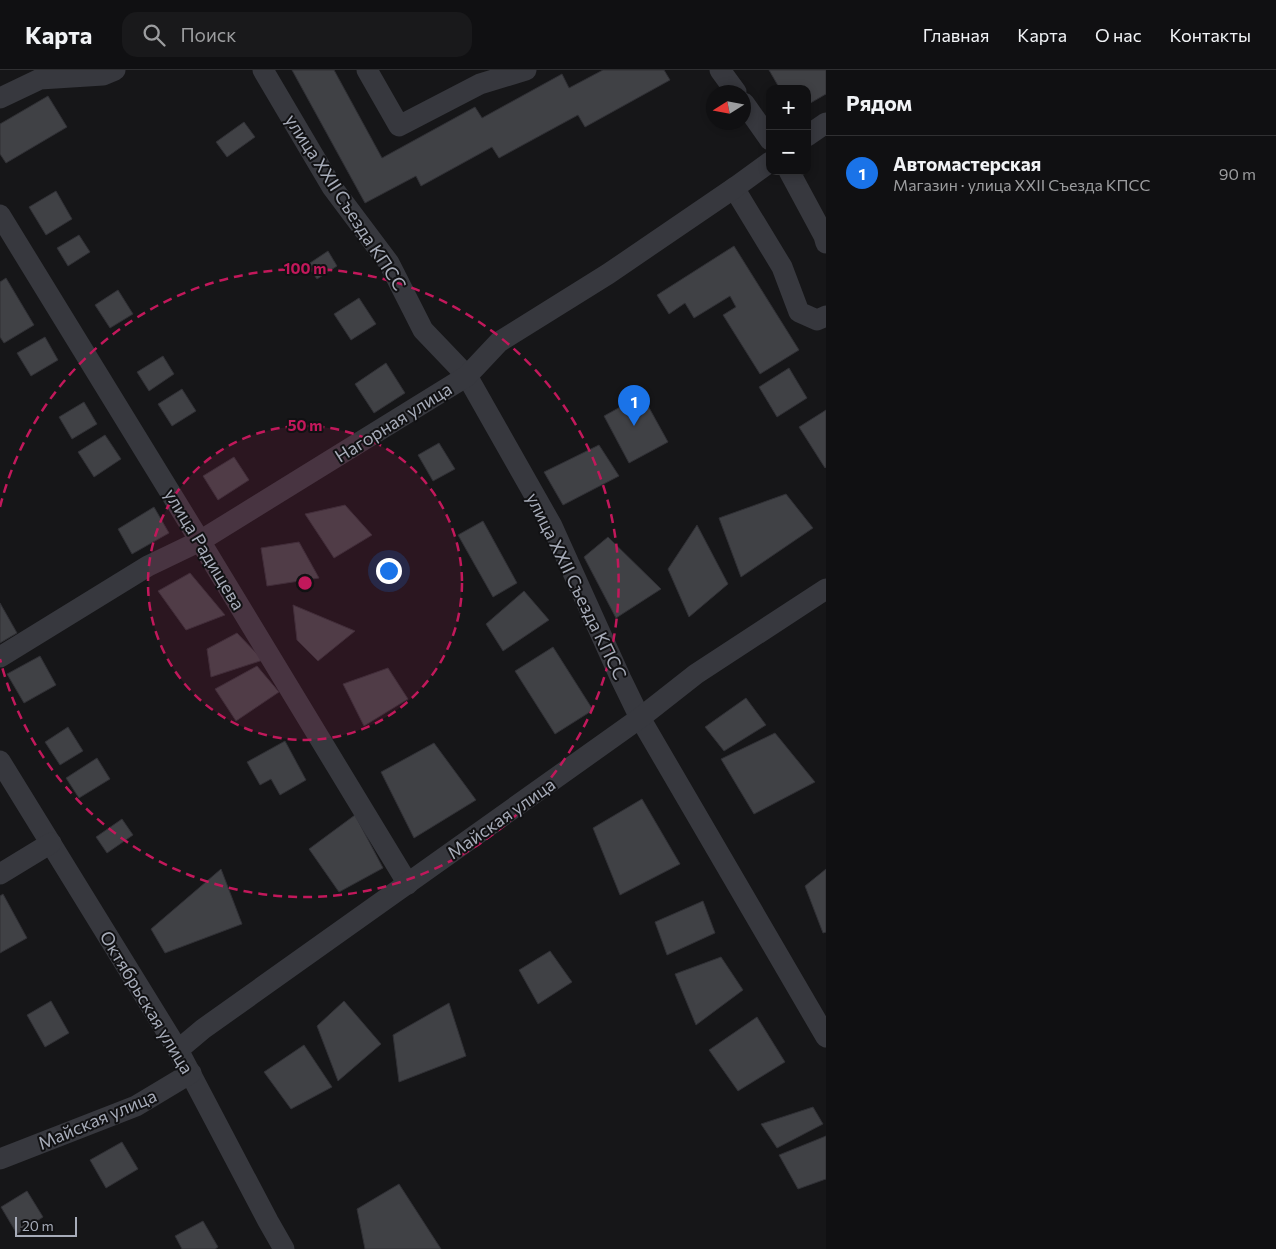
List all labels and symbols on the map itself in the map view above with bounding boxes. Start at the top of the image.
north arrow [706,85,751,130]
street label: улица XXII Съезда КПСС [281,110,411,294]
text: 100 m [284,259,326,277]
street label: Нагорная улица [331,377,455,467]
pin: 1 [618,385,650,426]
text: 50 m [288,416,322,434]
street label: улица Радищева [160,484,250,614]
street label: улица XXII Съезда КПСС [522,489,632,683]
your location [376,558,402,584]
centre of rings [296,574,314,592]
street label: Майская улица [443,773,559,863]
street label: Октябрьская улица [96,926,198,1078]
street label: Майская улица [34,1084,160,1154]
scale bar [15,1214,78,1237]

